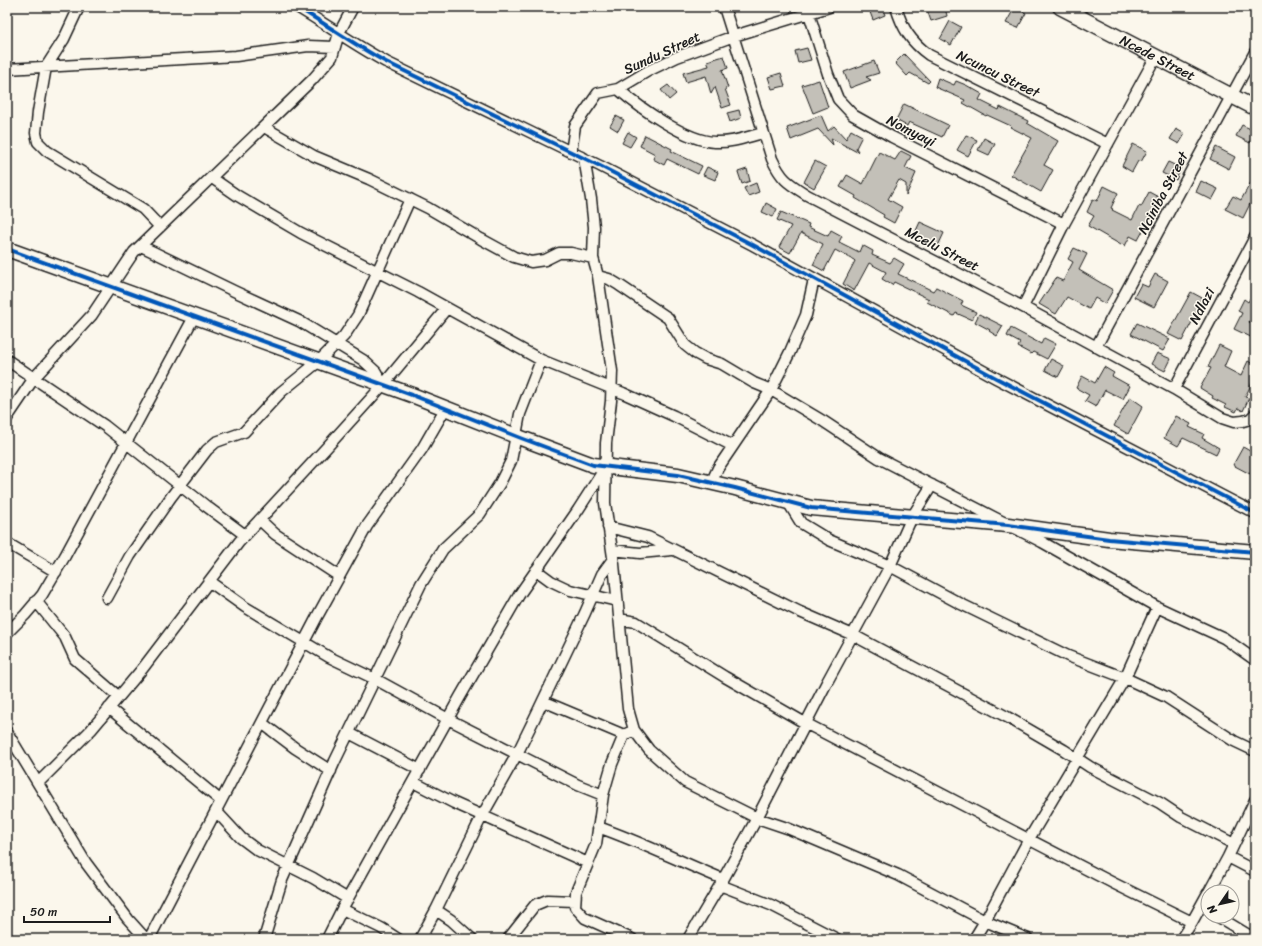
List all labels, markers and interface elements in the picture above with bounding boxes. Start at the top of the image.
street label: Sundu Street [619,24,705,82]
street label: Ncede Street [1115,28,1200,88]
street label: Ncuncu Street [952,43,1045,106]
street label: Nomyayi [882,108,941,155]
street label: Nciniba Street [1131,146,1196,239]
street label: Mcelu Street [900,219,984,279]
street label: Ndlazi [1182,282,1223,329]
north arrow [1200,884,1240,924]
scale bar [24,898,110,924]
text: 50 m [30,901,57,923]
text: N [1202,901,1223,919]

